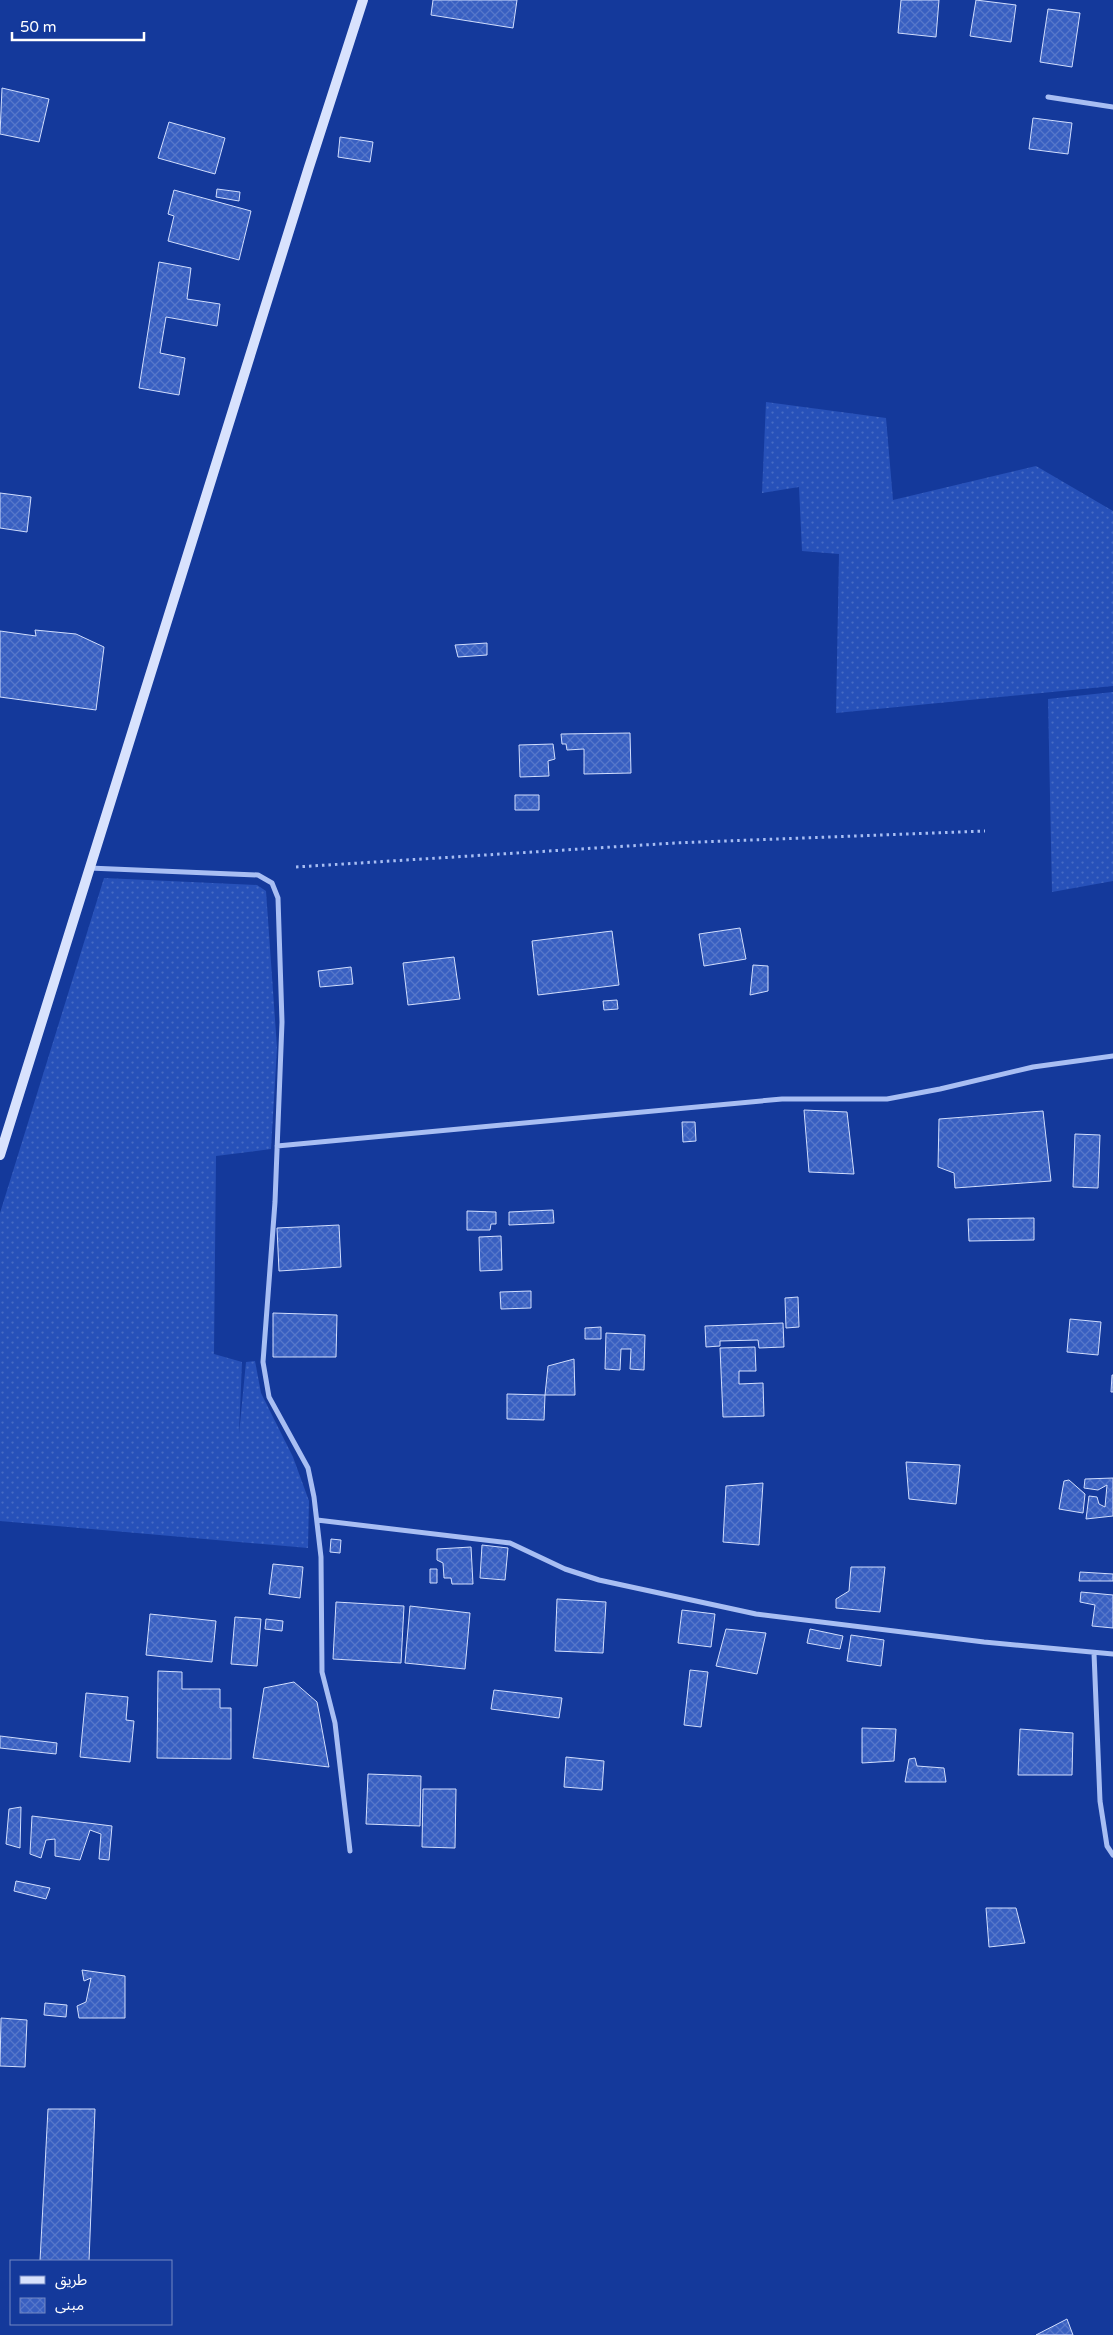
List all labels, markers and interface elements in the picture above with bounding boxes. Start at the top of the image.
scale bar [12,10,145,42]
text: 50 m [20,18,57,36]
legend [10,2260,172,2325]
text: طريق [55,2271,87,2290]
text: مبنى [55,2296,84,2314]

